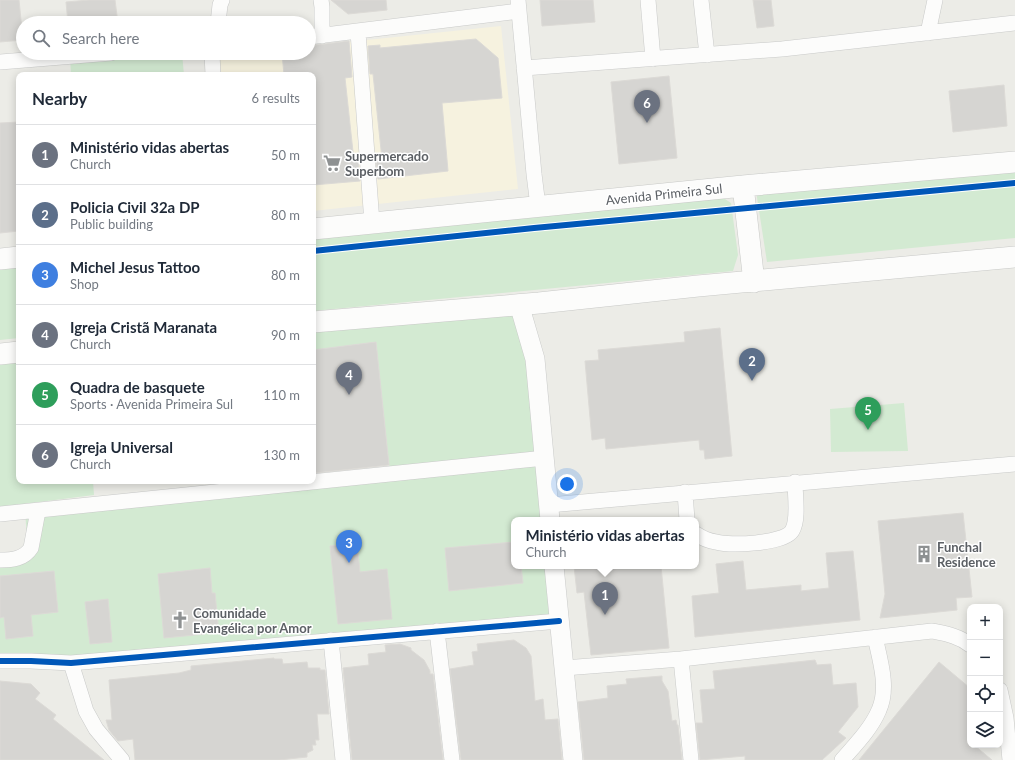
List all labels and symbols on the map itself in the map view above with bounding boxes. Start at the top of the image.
pin: 6 [634,90,660,123]
place label: Supermercado Superbom [345,148,429,179]
supermarket icon: Supermercado Superbom [322,153,342,173]
street label: Avenida Primeira Sul [605,180,723,208]
pin: 2 [739,348,765,381]
pin: 4 [336,362,362,395]
pin: 5 [855,397,881,430]
your location [557,474,577,494]
pin: 3 [336,530,362,563]
place label: Funchal Residence [937,539,996,570]
building icon: Funchal Residence [914,544,934,564]
pin: 1 [592,582,618,615]
place label: Comunidade Evangélica por Amor [193,605,312,636]
church icon: Comunidade Evangélica por Amor [170,610,190,630]

